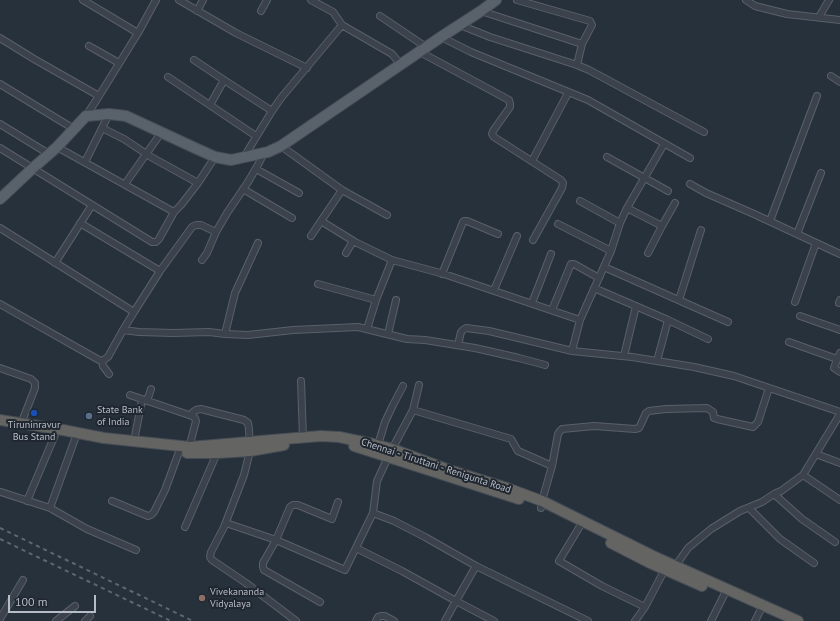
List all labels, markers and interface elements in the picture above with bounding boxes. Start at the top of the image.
place label: State Bank of India [97,404,143,428]
marker: Tiruninravur Bus Stand [29,408,39,418]
marker: State Bank of India [84,411,94,421]
place label: Tiruninravur Bus Stand [8,419,60,442]
street label: Chennai - Tiruttani - Renigunta Road [360,436,512,496]
place label: Vivekananda Vidyalaya [210,586,264,610]
scale bar [10,587,98,613]
marker: Vivekananda Vidyalaya [197,593,207,603]
text: 100 m [15,594,48,609]

